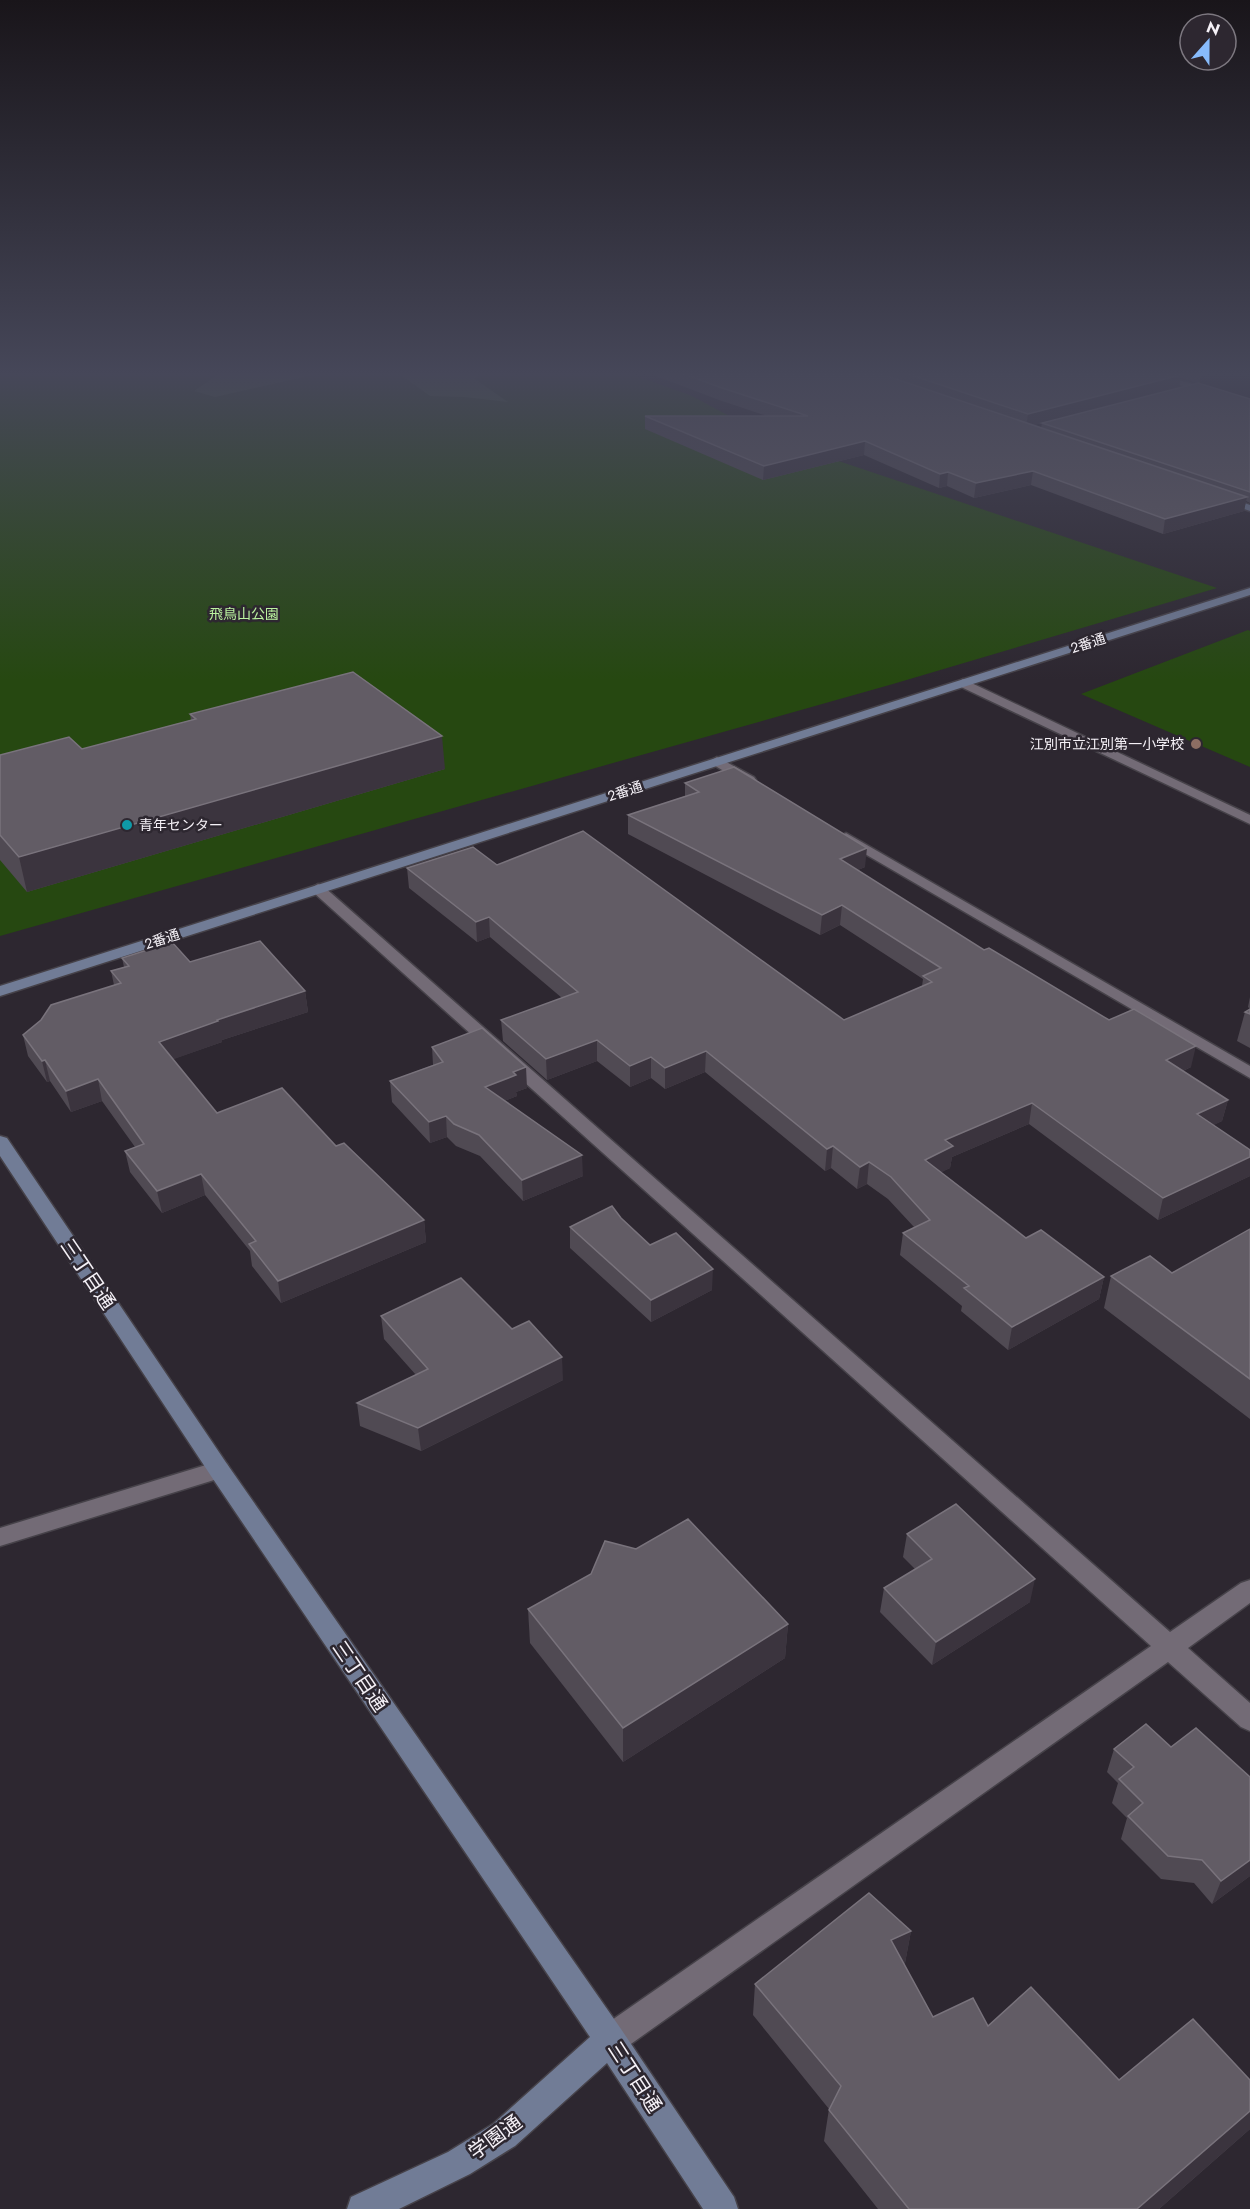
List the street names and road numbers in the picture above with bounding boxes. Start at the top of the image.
street label: 2番通 [1068,628,1108,658]
street label: 2番通 [605,776,645,806]
street label: 2番通 [142,924,182,954]
street label: 三丁目通 [53,1233,122,1316]
street label: 三丁目通 [325,1635,394,1718]
street label: 三丁目通 [601,2036,669,2119]
street label: 学園通 [463,2108,528,2167]

